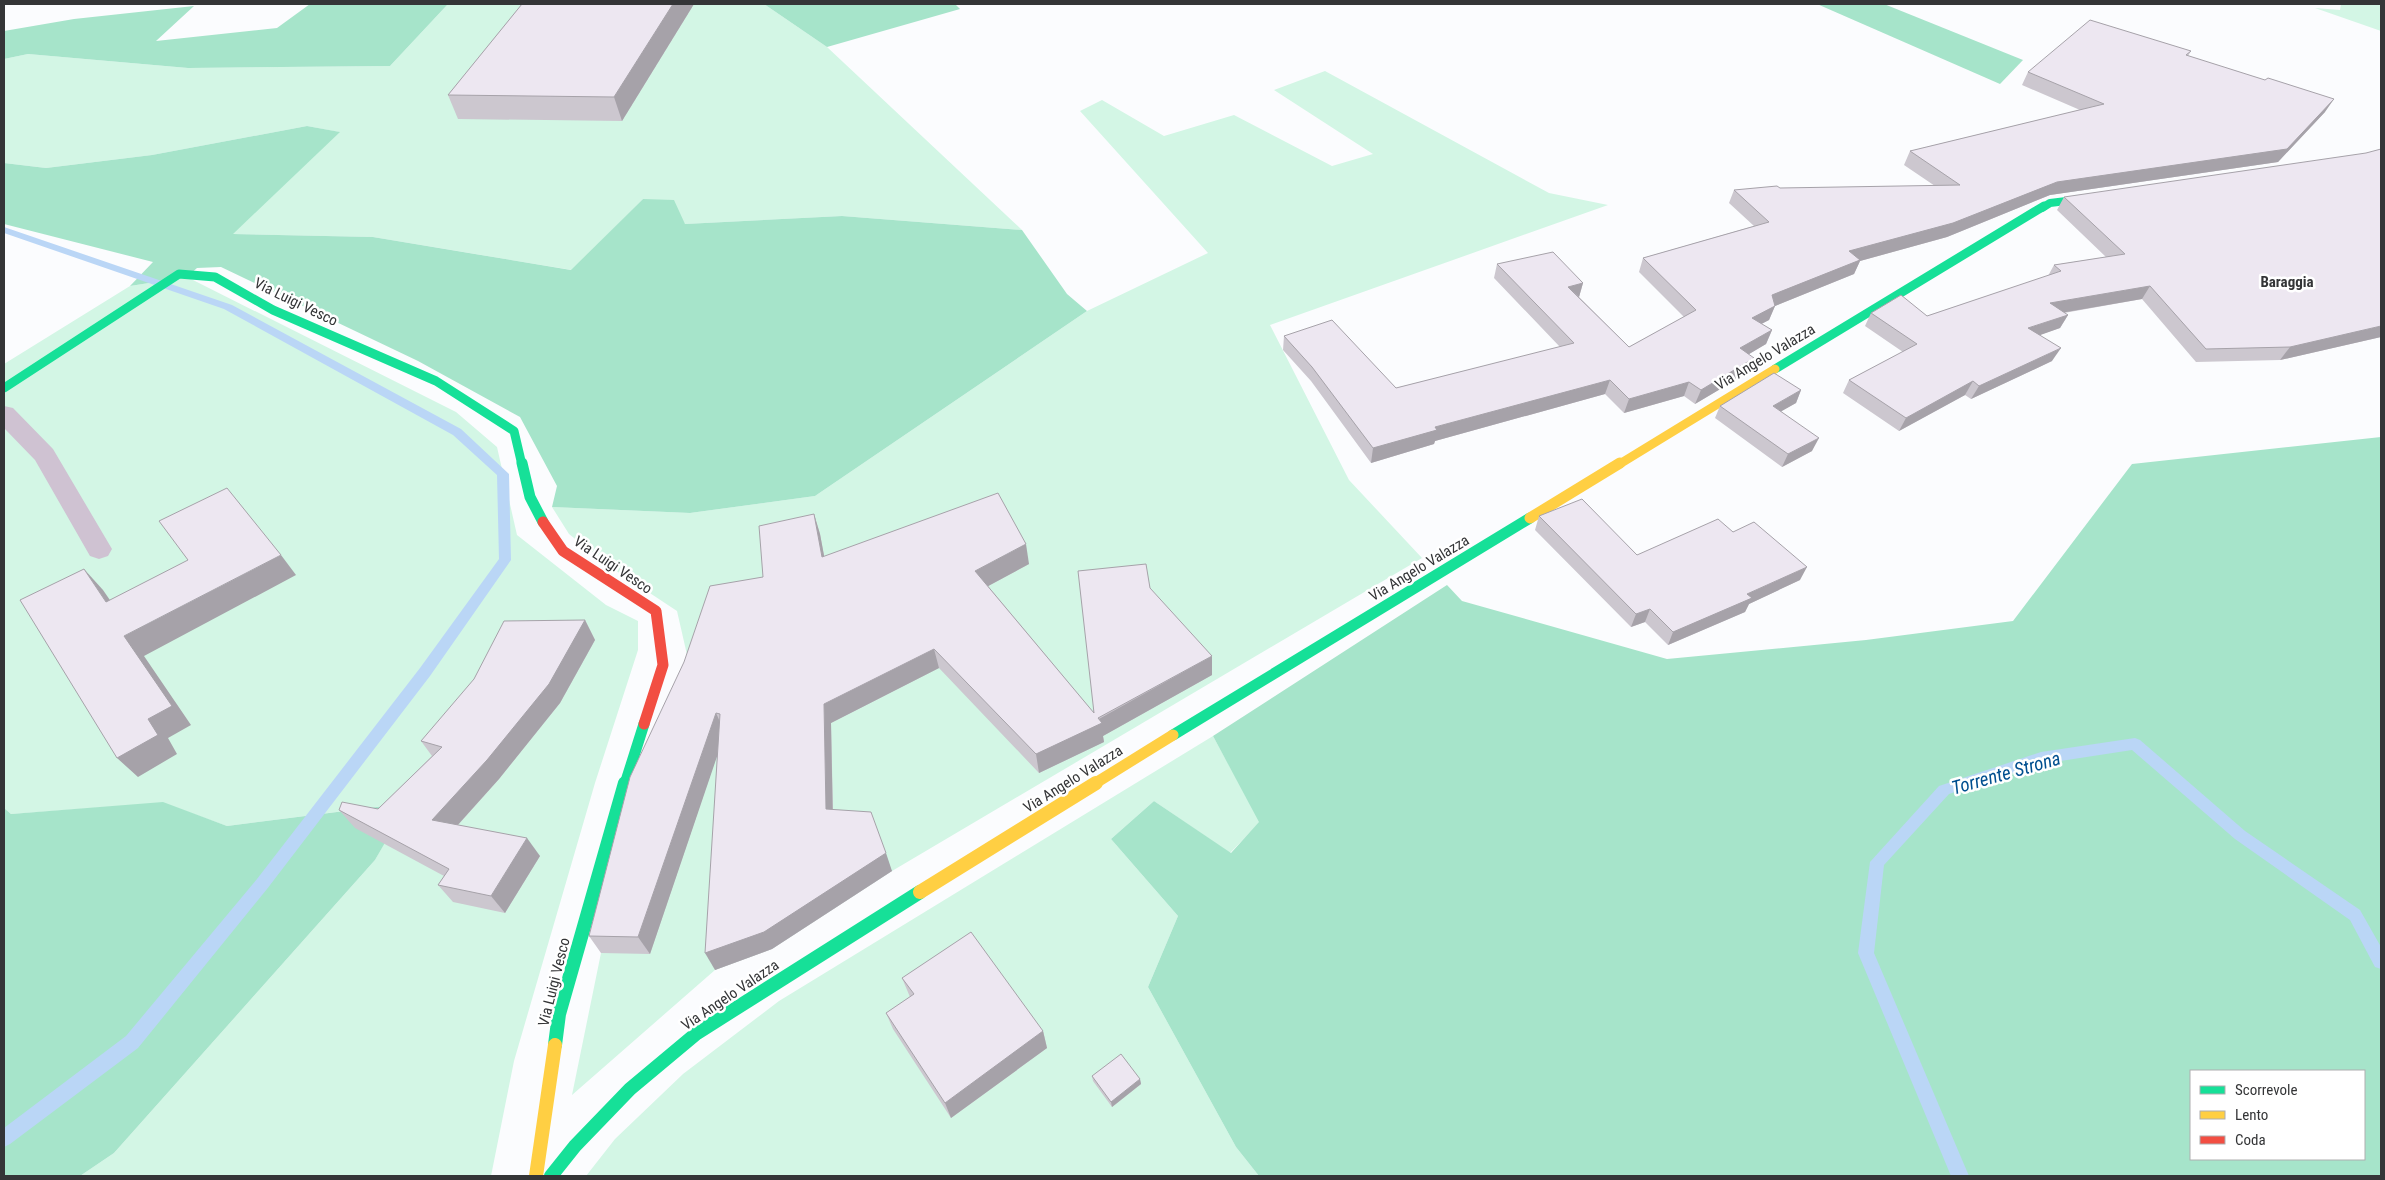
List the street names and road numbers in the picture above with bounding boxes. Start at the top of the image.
street label: Via Luigi Vesco [251,274,341,330]
street label: Via Angelo Valazza [1712,320,1818,394]
street label: Via Angelo Valazza [1366,531,1472,605]
street label: Via Luigi Vesco [570,532,656,598]
street label: Via Angelo Valazza [1020,741,1126,817]
street label: Via Luigi Vesco [534,936,574,1028]
street label: Via Angelo Valazza [678,956,782,1034]

